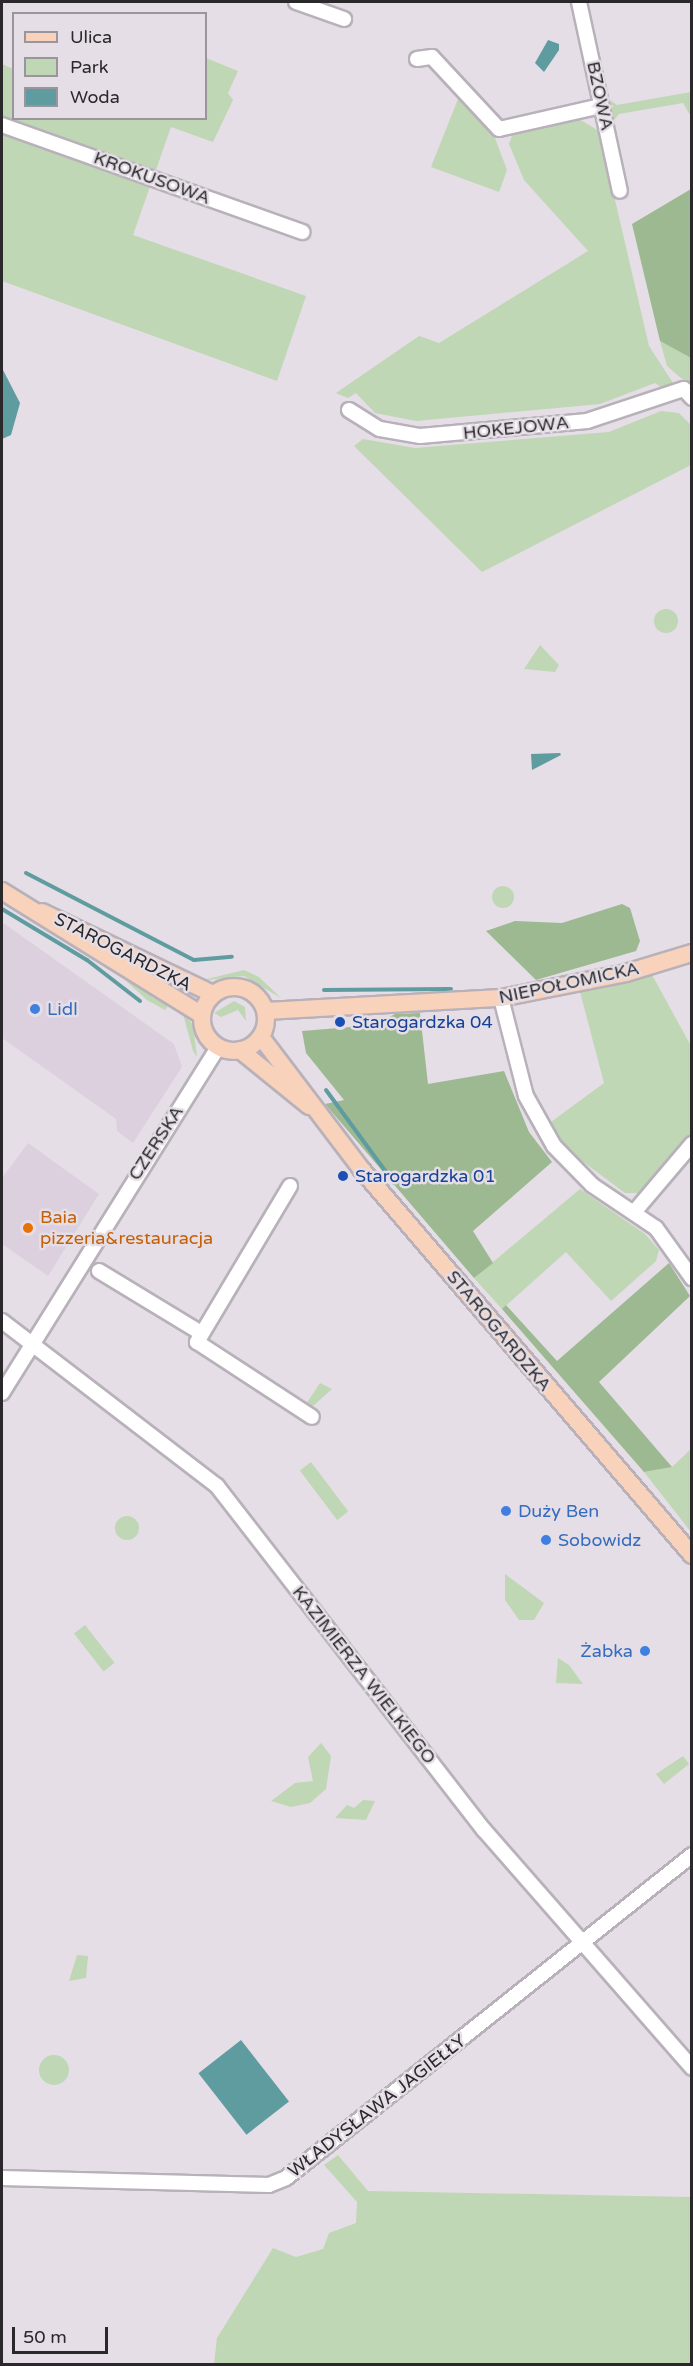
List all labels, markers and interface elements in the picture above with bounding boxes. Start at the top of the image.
legend [12,12,207,120]
text: Ulica [70,26,112,48]
text: Park [70,56,108,78]
street label: BZOWA [582,59,618,133]
text: Woda [70,86,120,108]
street label: KROKUSOWA [91,147,213,209]
street label: HOKEJOWA [462,412,570,444]
street label: STAROGARDZKA [51,908,195,996]
street label: NIEPOŁOMICKA [497,958,641,1008]
place label: Lidl [47,998,78,1020]
marker: Lidl [28,1002,42,1016]
place label: Starogardzka 04 [352,1011,493,1033]
marker: Starogardzka 04 [333,1015,347,1029]
street label: CZERSKA [124,1102,188,1184]
place label: Starogardzka 01 [355,1165,496,1187]
marker: Starogardzka 01 [336,1169,350,1183]
place label: Baia pizzeria&restauracja [40,1207,213,1250]
marker: Baia pizzeria&restauracja [21,1221,35,1235]
street label: STAROGARDZKA [442,1266,556,1396]
place label: Duży Ben [518,1500,599,1522]
marker: Duży Ben [499,1504,513,1518]
place label: Sobowidz [558,1529,641,1551]
marker: Sobowidz [539,1533,553,1547]
street label: KAZIMIERZA WIELKIEGO [288,1582,440,1768]
place label: Żabka [580,1640,633,1662]
marker: Żabka [638,1644,652,1658]
street label: WŁADYSŁAWA JAGIEŁŁY [284,2030,470,2182]
scale bar [15,2315,111,2353]
text: 50 m [23,2326,67,2348]

